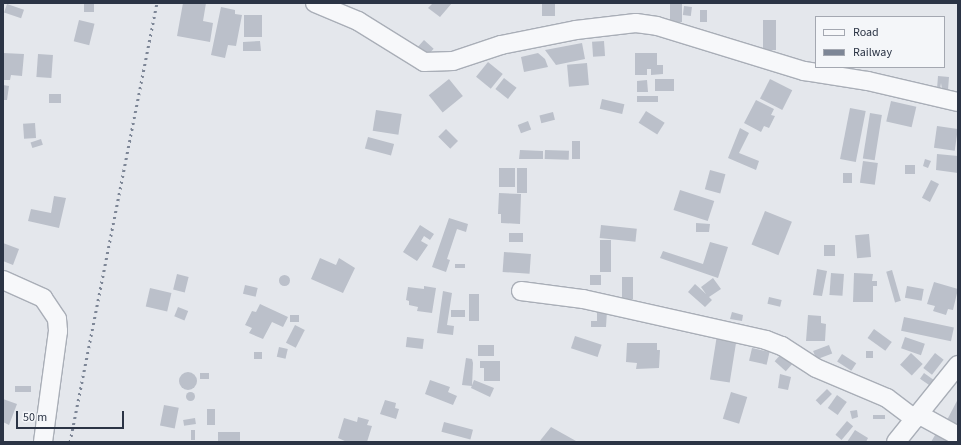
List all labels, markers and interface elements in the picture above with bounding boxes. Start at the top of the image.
legend [815,16,945,68]
text: Road [853,24,879,41]
text: Railway [853,44,892,61]
scale bar [18,403,126,429]
text: 50 m [23,409,47,426]

